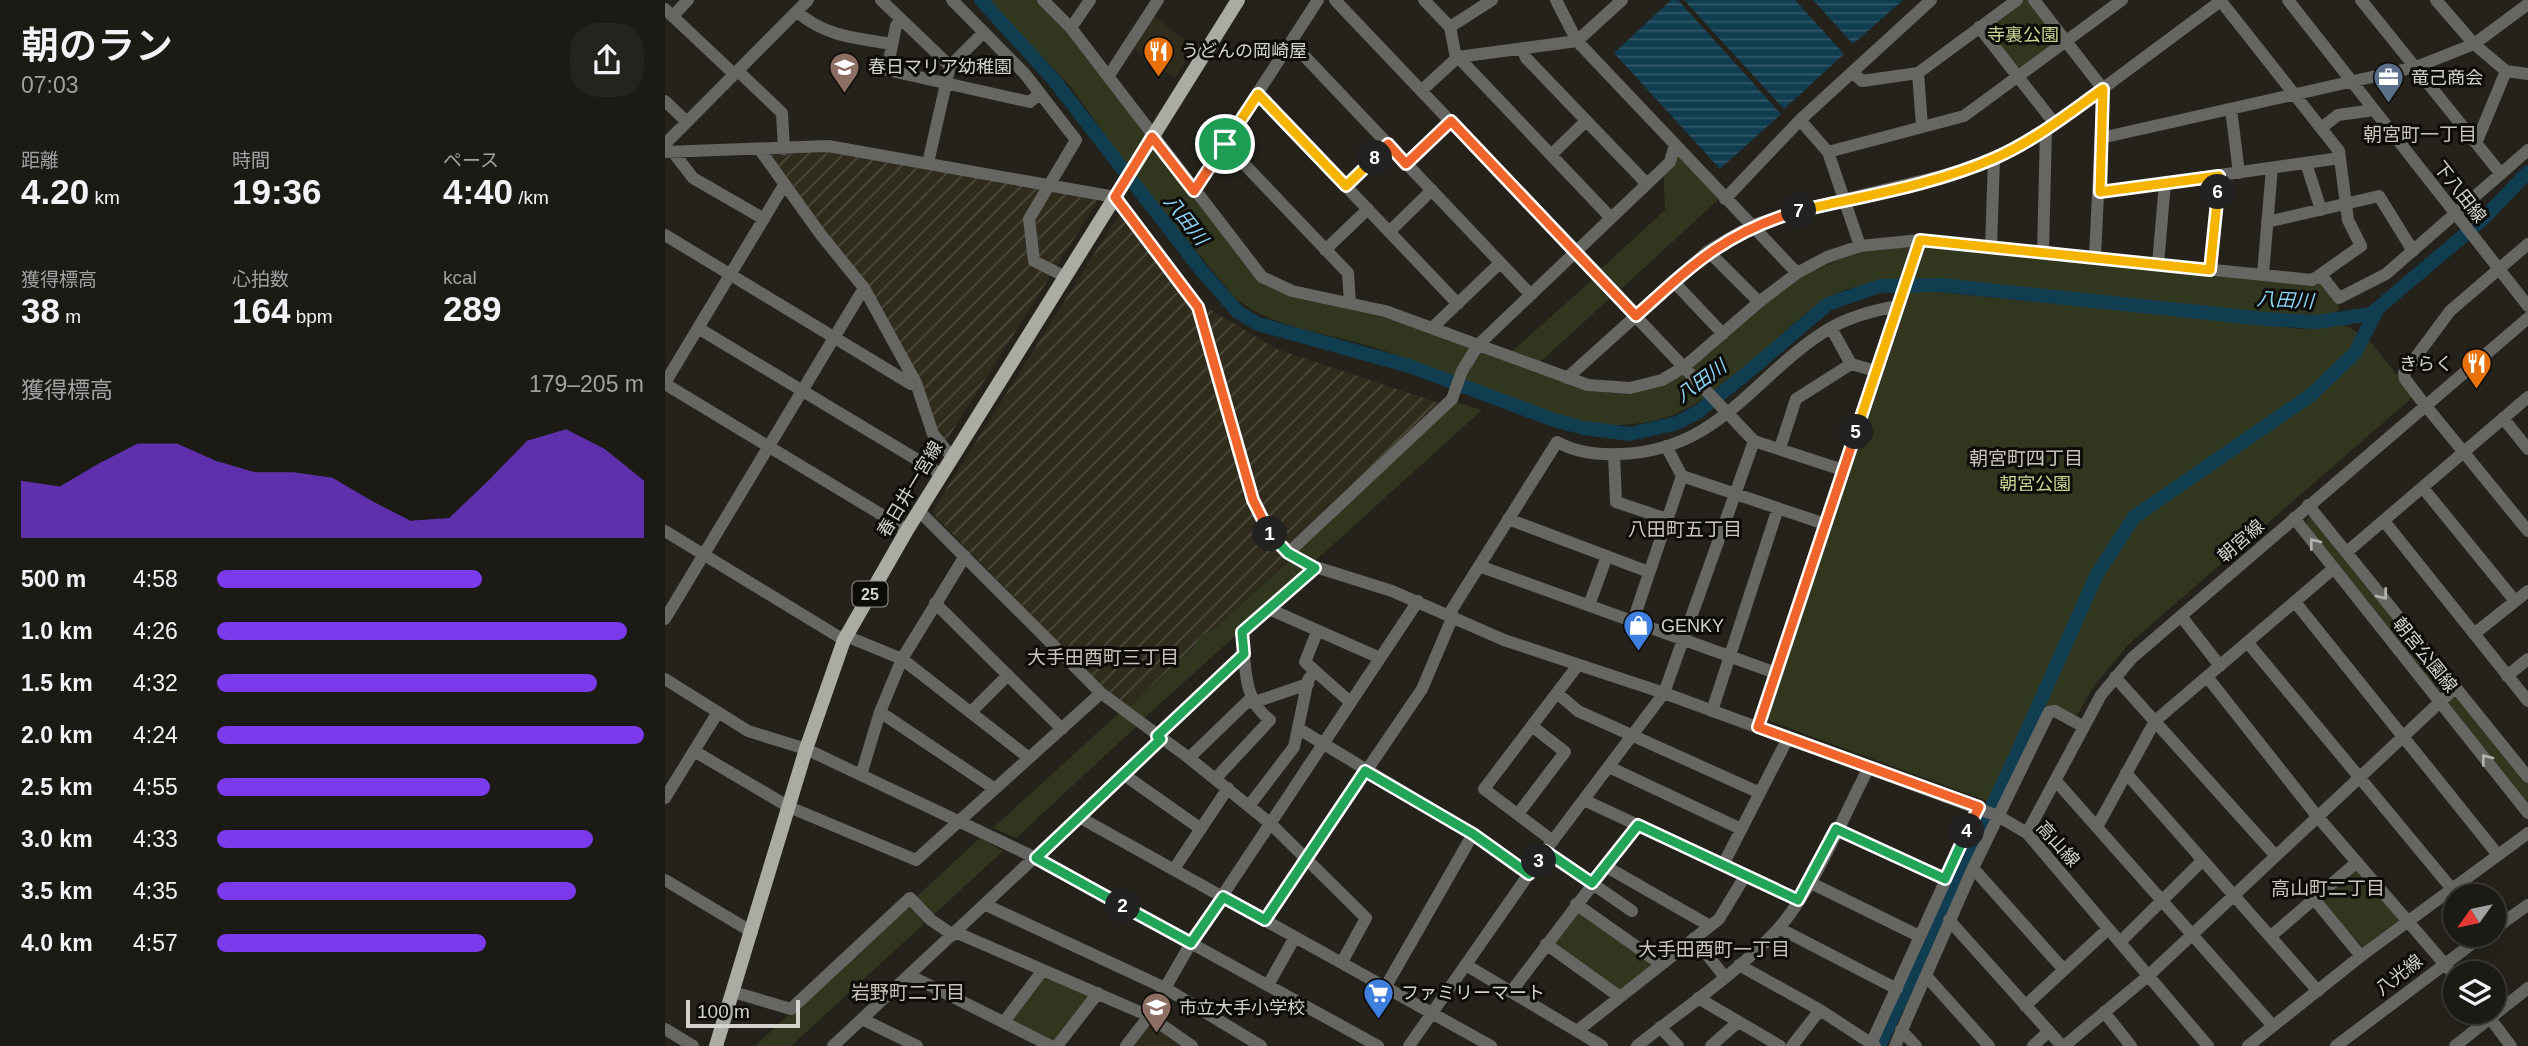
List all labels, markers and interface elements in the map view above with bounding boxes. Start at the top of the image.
button: share [570,23,644,97]
text: 朝のラン [21,25,173,67]
park label: 寺裏公園 [1987,25,2059,45]
restaurant icon: うどんの岡崎屋 [1141,34,1175,78]
place label: うどんの岡崎屋 [1181,41,1307,61]
school or university icon: 春日マリア幼稚園 [828,50,862,94]
place label: 春日マリア幼稚園 [868,57,1012,77]
office icon: 竜己商会 [2371,61,2405,105]
place label: 竜己商会 [2411,68,2483,88]
text: 07:03 [21,72,79,98]
pin [1195,114,1255,174]
district label: 朝宮町一丁目 [2363,124,2477,145]
icon: arrive [1206,125,1244,163]
pin: 8 [1357,140,1393,176]
text: 8 [1369,147,1380,168]
text: 距離 [21,150,59,171]
text: 時間 [232,150,270,171]
text: ペース [443,150,499,171]
street label: 下八田線 [2430,157,2490,227]
text: 4.20 [21,172,89,211]
text: 19:36 [232,172,322,211]
text: 4:40 [443,172,513,211]
pin: 6 [2201,174,2235,210]
text: 6 [2212,181,2223,202]
text: km [89,187,120,208]
text: /km [513,187,549,208]
water label: 八田川 [1160,191,1213,250]
pin: 7 [1781,194,1817,228]
text: 7 [1793,200,1804,221]
text: kcal [443,267,477,288]
text: 獲得標高 [21,269,97,290]
text: 心拍数 [232,269,289,290]
water label: 八田川 [2256,288,2316,312]
text: 289 [443,289,501,328]
text: 38 [21,291,60,330]
text: 164 [232,291,290,330]
text: m [60,306,81,327]
text: bpm [290,306,333,327]
restaurant icon: きらく [2459,347,2493,391]
place label: きらく [2399,354,2453,374]
water label: 八田川 [1672,355,1732,406]
text: 179–205 m [529,371,644,397]
text: 獲得標高 [21,377,113,403]
pin: 5 [1839,414,1873,450]
text: 5 [1850,421,1861,442]
street label: 春日井一宮線 [874,438,946,540]
district label: 朝宮町四丁目 [1969,448,2083,469]
park label: 朝宮公園 [1999,474,2071,494]
pin: 1 [1253,516,1287,552]
street label: 朝宮線 [2214,516,2268,566]
district label: 八田町五丁目 [1628,519,1742,540]
text: 1 [1264,523,1275,544]
one-way arrow [2309,538,2322,550]
text: 500 m [21,566,86,592]
text: 4:58 [133,566,178,592]
road number: 25 [853,582,887,607]
one-way arrow [2375,588,2388,600]
shop icon: GENKY [1621,609,1655,653]
street label: 朝宮公園線 [2389,614,2461,696]
place label: GENKY [1661,616,1724,636]
text: 1.0 km [21,618,93,644]
text: 4:26 [133,618,178,644]
district label: 大手田酉町三丁目 [1027,647,1179,668]
text: 1.5 km [21,670,93,696]
text: 4:32 [133,670,178,696]
text: 2.0 km [21,722,93,748]
text: 4:24 [133,722,178,748]
one-way arrow [2481,755,2494,767]
text: 2.5 km [21,774,93,800]
text: 4:55 [133,774,178,800]
pin: 4 [1949,814,1985,848]
street label: 高山線 [2033,817,2083,871]
text: 4 [1961,820,1972,841]
text: 3.0 km [21,826,93,852]
text: 4:33 [133,826,178,852]
pin: 3 [1521,844,1557,878]
text: 3 [1533,850,1544,871]
text: 3.5 km [21,878,93,904]
text: 4:35 [133,878,178,904]
district label: 高山町二丁目 [2271,878,2385,899]
north arrow [2443,884,2506,947]
map controls [2443,884,2506,1024]
pin: 2 [1105,888,1141,923]
text: 2 [1117,895,1128,916]
text: 4.0 km [21,930,93,956]
text: 4:57 [133,930,178,956]
district label: 大手田酉町一丁目 [1638,939,1790,960]
street label: 八光線 [2372,950,2426,1000]
button: layers [2443,961,2506,1024]
supermarket icon: ファミリーマート [1361,976,1395,1020]
district label: 岩野町二丁目 [851,982,965,1003]
place label: ファミリーマート [1401,983,1545,1003]
school or university icon: 市立大手小学校 [1139,991,1173,1035]
scale bar [686,997,800,1029]
place label: 市立大手小学校 [1179,998,1305,1018]
text: 100 m [697,1001,750,1022]

